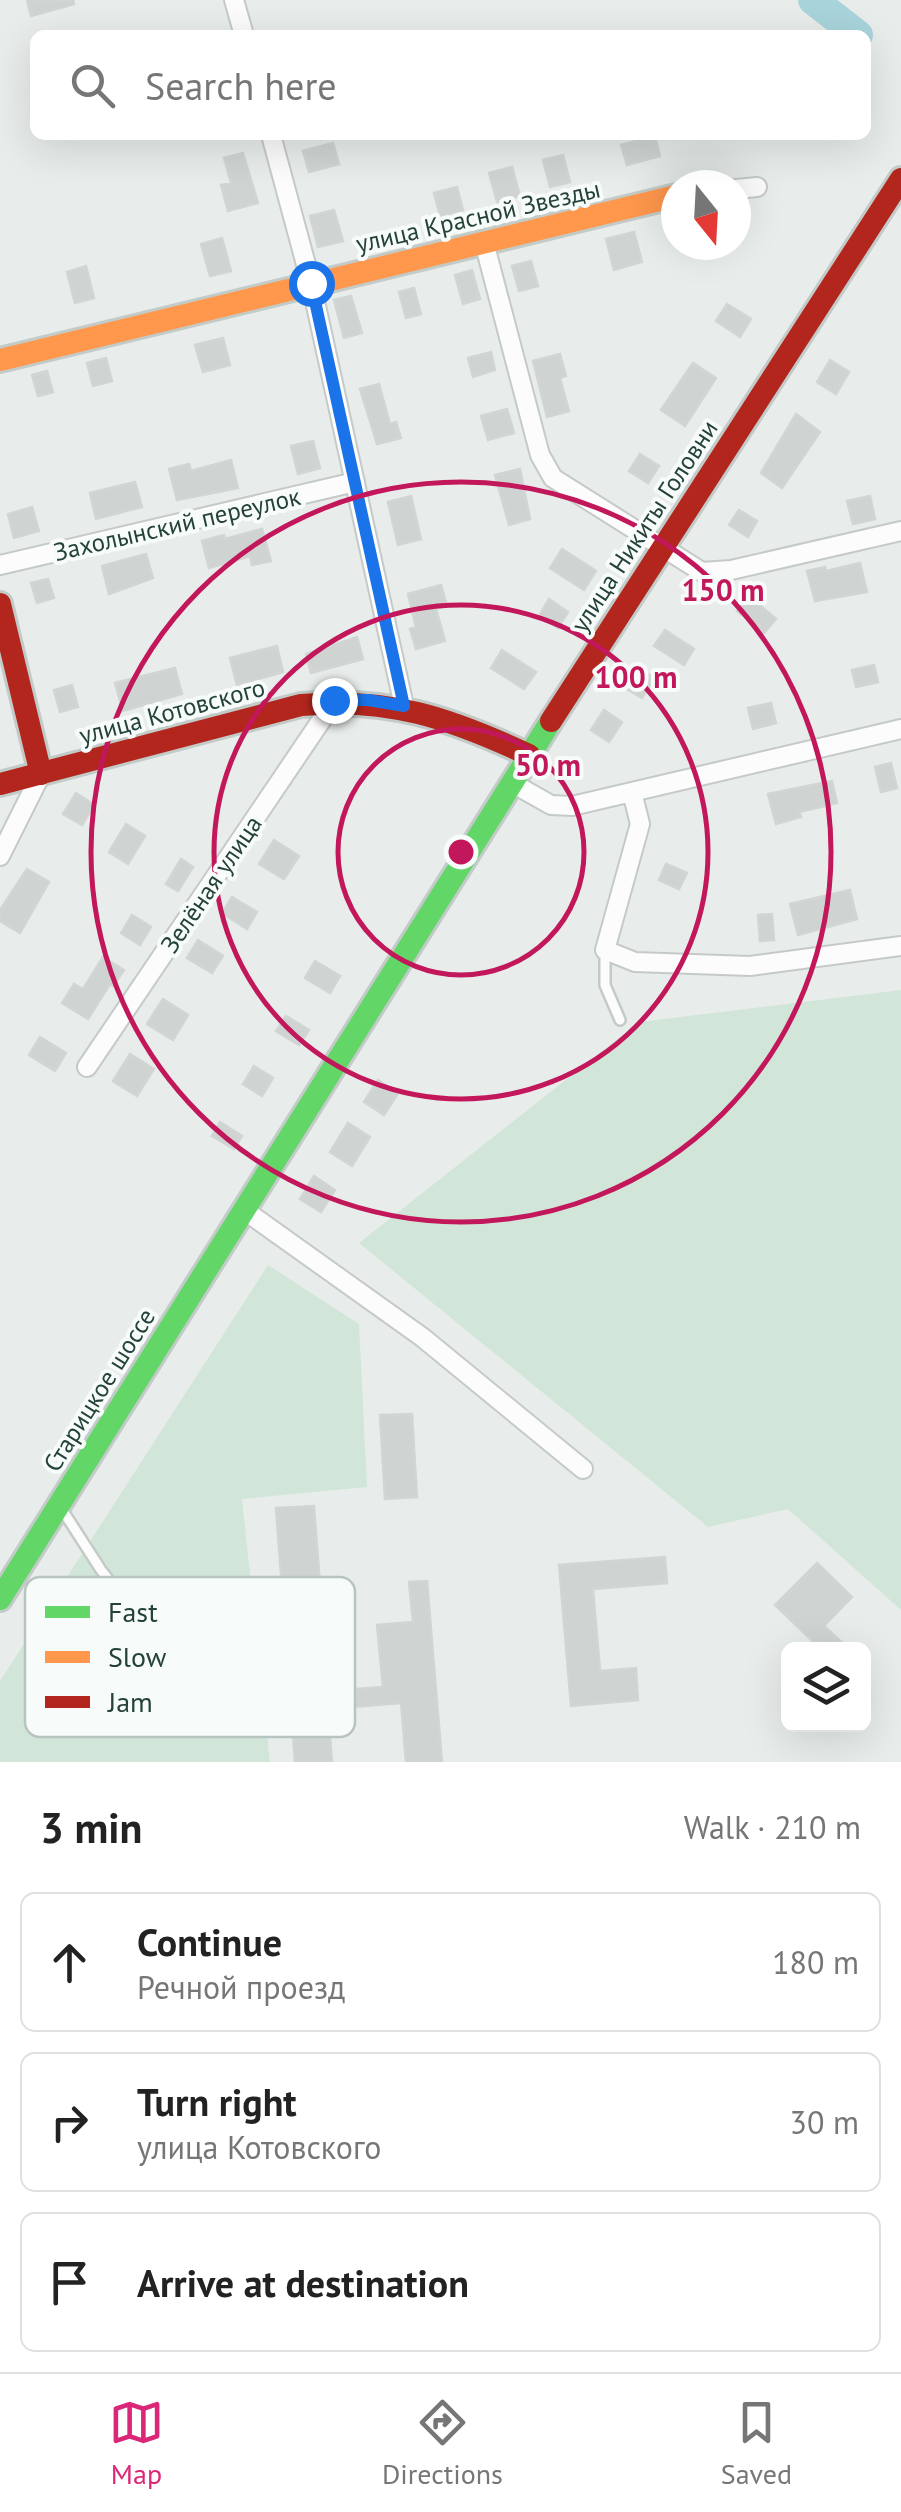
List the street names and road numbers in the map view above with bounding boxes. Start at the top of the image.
street label: улица Красной Звезды [353,172,603,260]
street label: улица Никиты Головни [563,414,725,638]
street label: Захолынский переулок [50,480,304,568]
street label: улица Котовского [76,671,268,751]
street label: Зелёная улица [153,809,269,959]
street label: Старицкое шоссе [36,1303,162,1477]

